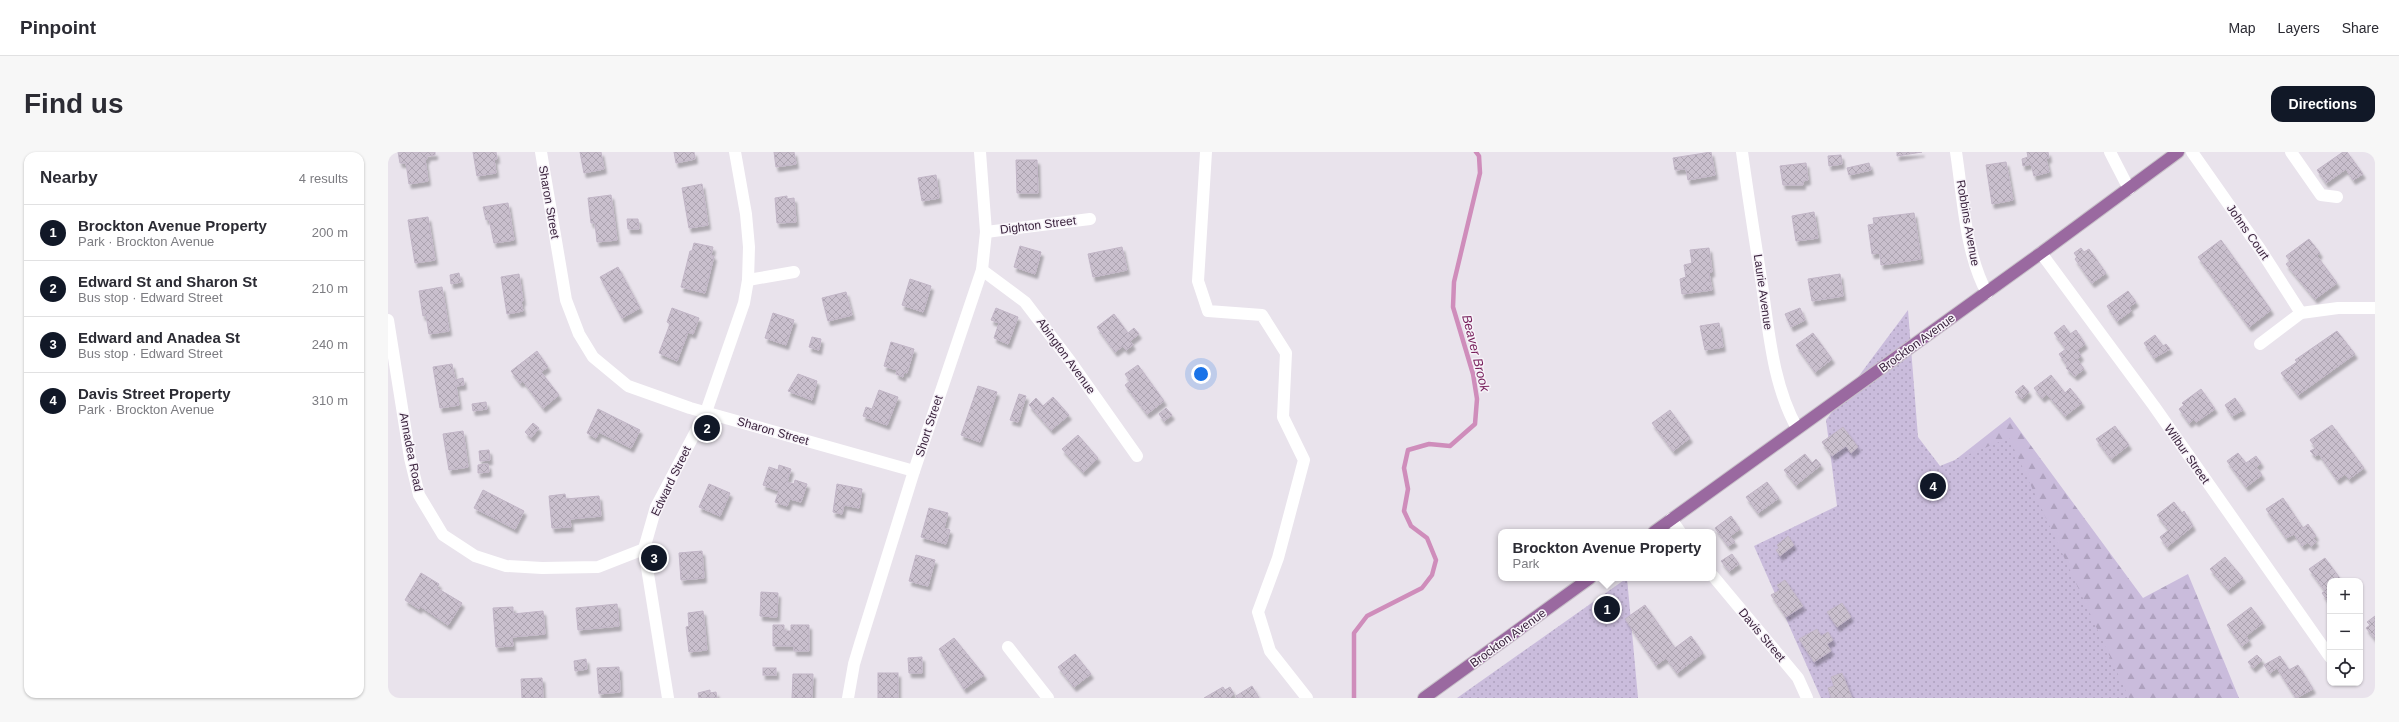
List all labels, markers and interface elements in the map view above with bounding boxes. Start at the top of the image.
text: Pinpoint [20,17,96,38]
text: Map [2228,20,2256,36]
text: Layers [2278,20,2320,36]
text: Share [2342,20,2379,36]
button: Directions [2271,86,2375,122]
text: Find us [24,88,124,119]
street label: Sharon Street [536,164,562,240]
text: Nearby [40,168,98,187]
text: 4 results [299,171,348,186]
street label: Robbins Avenue [1954,179,1983,267]
street label: Johns Court [2224,201,2273,263]
street label: Dighton Street [999,213,1078,237]
text: Brockton Avenue Property [78,217,267,234]
text: 1 [49,225,57,240]
text: 200 m [312,225,348,240]
text: Park · Brockton Avenue [78,234,214,249]
street label: Laurie Avenue [1751,253,1775,331]
text: Edward St and Sharon St [78,273,257,290]
text: 2 [49,281,57,296]
text: 210 m [312,281,348,296]
text: Bus stop · Edward Street [78,290,223,305]
street label: Brockton Avenue [1876,311,1958,375]
water label: Beaver Brook [1459,313,1493,394]
street label: Abington Avenue [1034,315,1098,397]
text: Edward and Anadea St [78,329,240,346]
text: 3 [49,337,57,352]
text: 240 m [312,337,348,352]
text: Bus stop · Edward Street [78,346,223,361]
your location [1191,364,1211,384]
text: Davis Street Property [78,385,231,402]
text: 4 [49,393,57,408]
text: 310 m [312,393,348,408]
street label: Short Street [912,393,946,459]
text: Park · Brockton Avenue [78,402,214,417]
street label: Annadea Road [396,411,426,493]
pin: 2 [694,413,720,443]
street label: Sharon Street [735,414,811,448]
street label: Wilbur Street [2161,422,2213,487]
street label: Edward Street [648,443,694,518]
pin: 4 [1920,471,1946,501]
popup [1498,529,1716,581]
text: Brockton Avenue Property [1513,539,1701,556]
pin: 3 [641,543,667,573]
text: Park [1513,556,1539,571]
map controls [2327,578,2363,686]
button: + [2327,578,2363,614]
pin: 1 [1594,594,1620,624]
street label: Davis Street [1736,605,1789,665]
street label: Brockton Avenue [1467,606,1549,670]
button: − [2327,614,2363,650]
button: locate [2327,650,2363,686]

